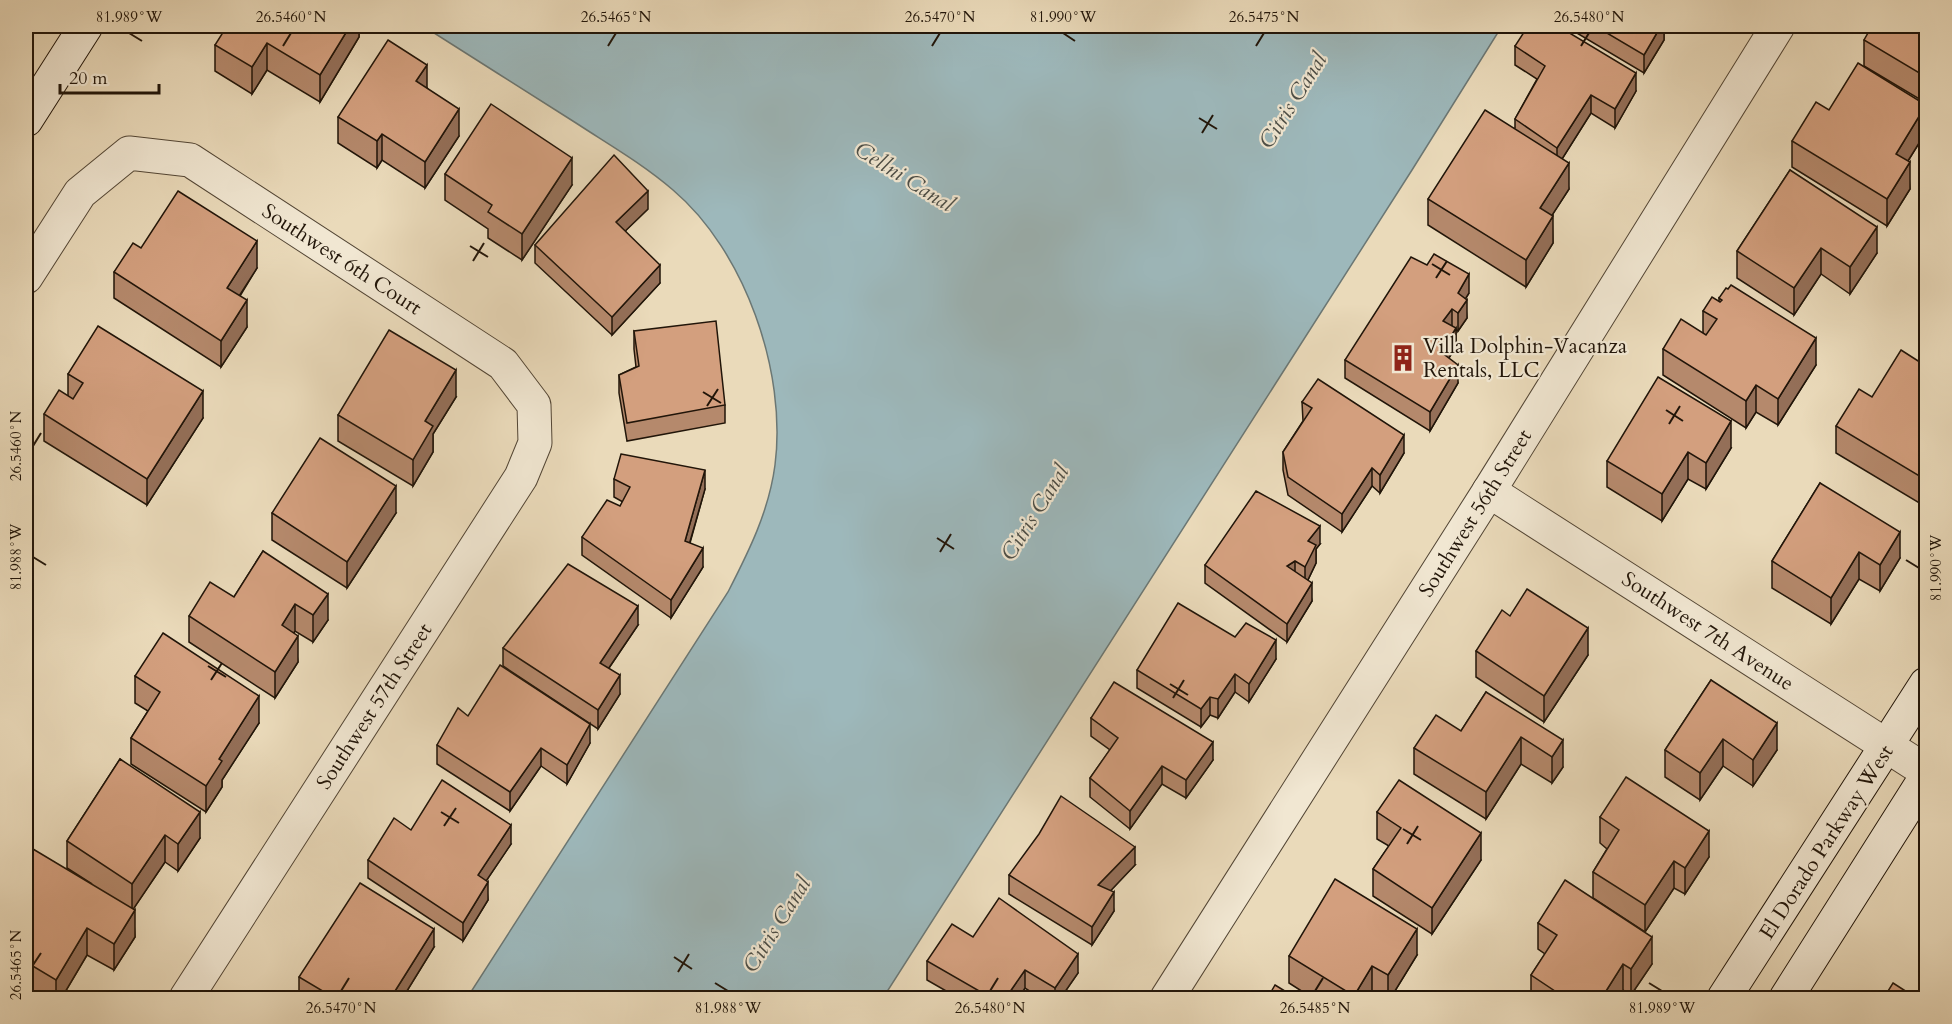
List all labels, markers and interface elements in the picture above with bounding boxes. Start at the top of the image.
text: 81.989°W [96,7,163,27]
text: 26.5460°N [256,7,326,27]
text: 26.5465°N [581,7,651,27]
text: 26.5470°N [905,7,975,27]
text: 81.990°W [1030,7,1097,27]
text: 26.5475°N [1229,7,1299,27]
text: 26.5480°N [1554,7,1624,27]
water label: Citris Canal [1252,46,1335,154]
scale bar [60,57,159,95]
text: 20 m [69,66,108,91]
water label: Cellni Canal [849,134,961,220]
street label: Southwest 6th Court [256,197,428,322]
place label: Villa Dolphin-Vacanza Rentals, LLC [1423,332,1627,385]
building icon: Villa Dolphin-Vacanza Rentals, LLC [1388,343,1418,373]
text: 26.5460°N [6,411,26,481]
street label: Southwest 56th Street [1412,423,1539,603]
water label: Citris Canal [994,458,1077,566]
text: 81.988°W [6,523,26,590]
text: 81.990°W [1926,534,1946,601]
street label: Southwest 7th Avenue [1616,565,1799,698]
street label: Southwest 57th Street [310,617,439,795]
street label: El Dorado Parkway West [1753,739,1901,945]
water label: Citris Canal [736,870,819,978]
text: 26.5465°N [6,930,26,1000]
text: 26.5470°N [306,998,376,1018]
text: 81.988°W [695,998,762,1018]
text: 26.5480°N [955,998,1025,1018]
text: 26.5485°N [1280,998,1350,1018]
text: 81.989°W [1629,998,1696,1018]

